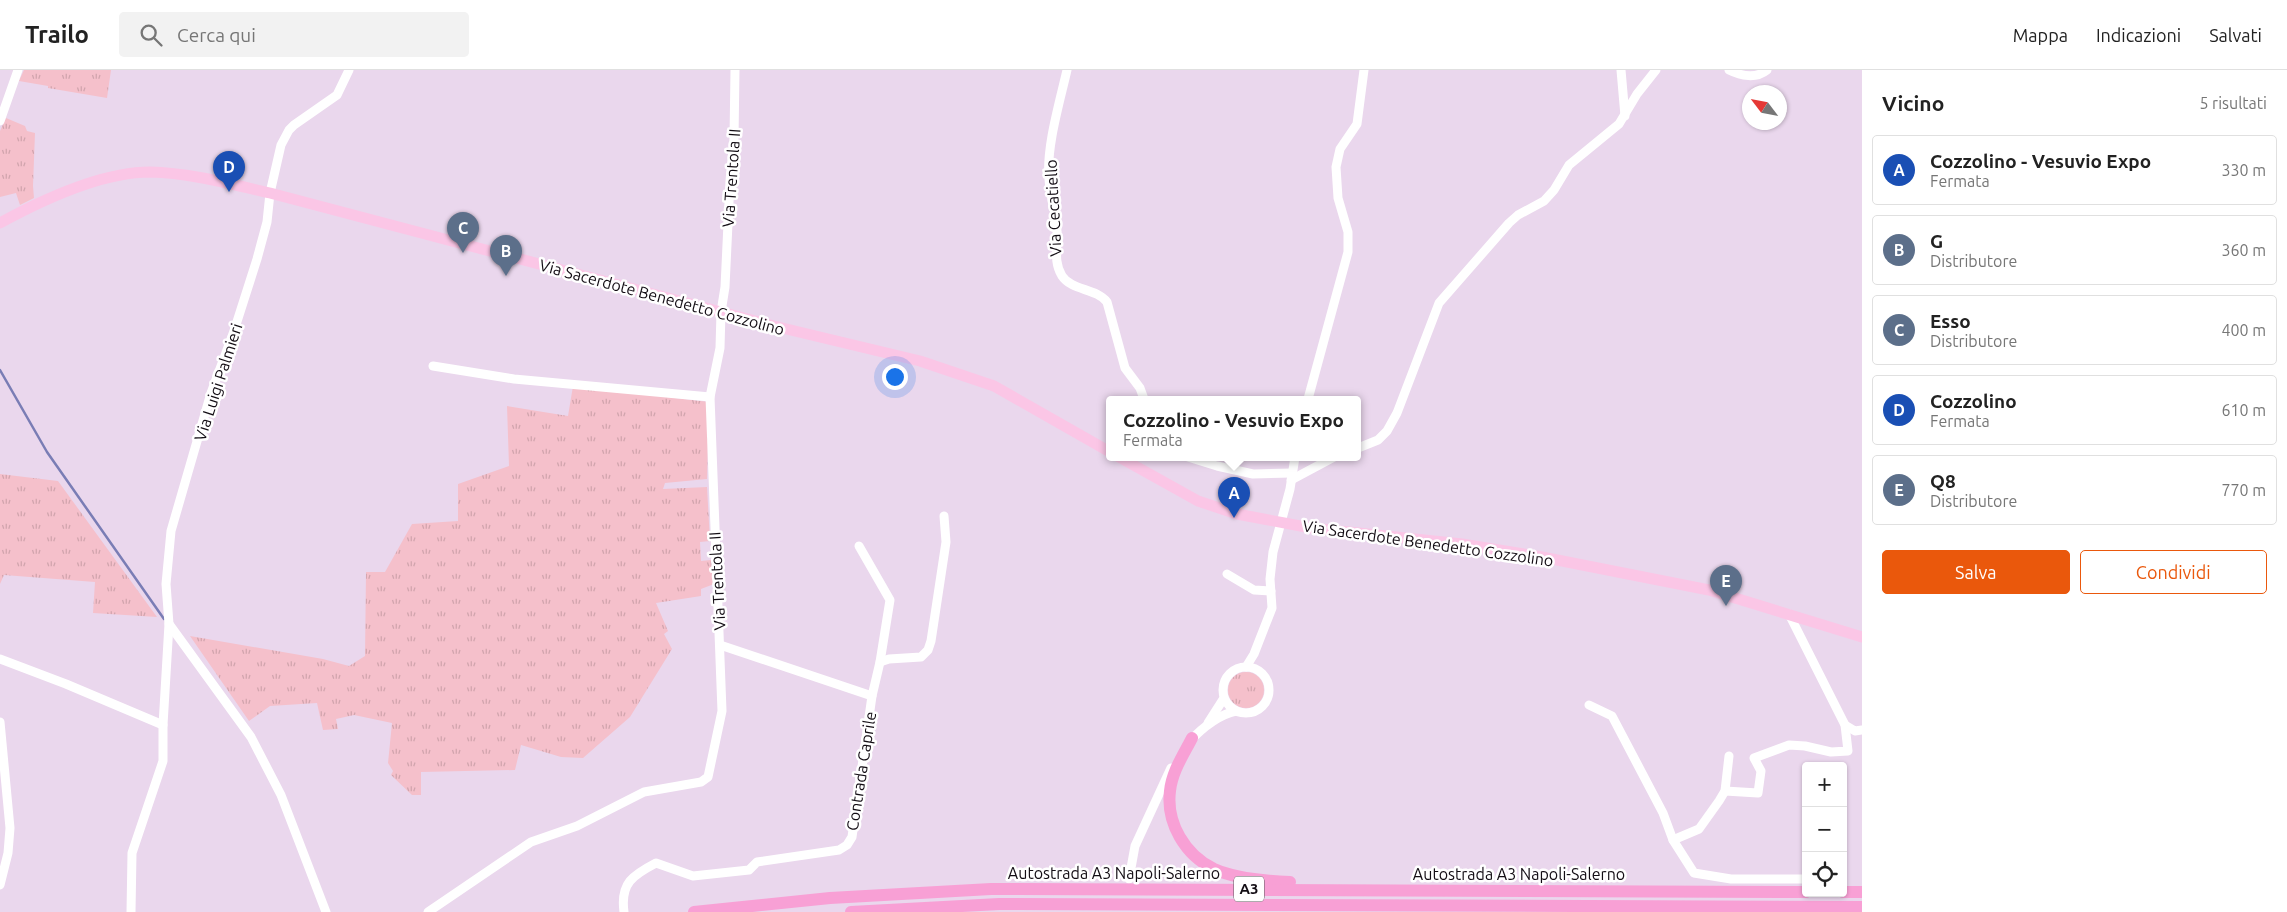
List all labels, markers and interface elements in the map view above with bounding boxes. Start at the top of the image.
search box [119,12,469,57]
text: Trailo [25,21,89,48]
icon: search [137,21,165,49]
text: Cerca qui [177,24,256,46]
text: Mappa [2013,25,2068,45]
text: Indicazioni [2096,25,2181,45]
text: Salvati [2209,25,2262,45]
north arrow [1742,85,1787,130]
text: Vicino [1882,91,1944,115]
text: 5 risultati [2199,94,2267,112]
street label: Via Trentola II [719,128,743,228]
text: Cozzolino - Vesuvio Expo [1930,150,2151,172]
pin: D [213,151,245,192]
street label: Via Cecatiello [1041,159,1065,257]
text: A [1893,161,1905,179]
text: 330 m [2221,161,2266,179]
text: Fermata [1930,172,1990,190]
pin: C [447,212,479,253]
text: G [1930,230,1943,252]
pin: B [490,235,522,276]
text: B [1894,241,1904,259]
text: 360 m [2221,241,2266,259]
text: Distributore [1930,252,2017,270]
street label: Via Sacerdote Benedetto Cozzolino [537,256,787,338]
text: Esso [1930,310,1971,332]
street label: Via Luigi Palmieri [190,321,246,443]
text: C [1894,321,1904,339]
text: 400 m [2221,321,2266,339]
text: Distributore [1930,332,2017,350]
your location [882,364,908,390]
text: Cozzolino [1930,390,2017,412]
popup [1106,396,1361,461]
text: D [1893,401,1905,419]
text: 610 m [2221,401,2266,419]
text: Cozzolino - Vesuvio Expo [1123,409,1344,431]
text: Fermata [1930,412,1990,430]
text: Fermata [1123,431,1183,449]
text: Q8 [1930,470,1956,492]
pin: A [1218,477,1250,518]
text: E [1894,481,1904,499]
text: 770 m [2221,481,2266,499]
text: Distributore [1930,492,2017,510]
street label: Via Sacerdote Benedetto Cozzolino [1301,516,1555,570]
street label: Via Trentola II [705,531,729,631]
button: Salva [1882,550,2070,594]
button: Condividi [2080,550,2267,594]
pin: E [1710,565,1742,606]
street label: Contrada Caprile [843,710,879,832]
map controls [1802,762,1847,897]
button: + [1802,762,1847,807]
button: − [1802,807,1847,852]
button: locate [1802,852,1847,897]
street label: Autostrada A3 Napoli-Salerno [1008,864,1220,882]
street label: Autostrada A3 Napoli-Salerno [1413,865,1625,883]
road number: A3 [1234,876,1264,902]

